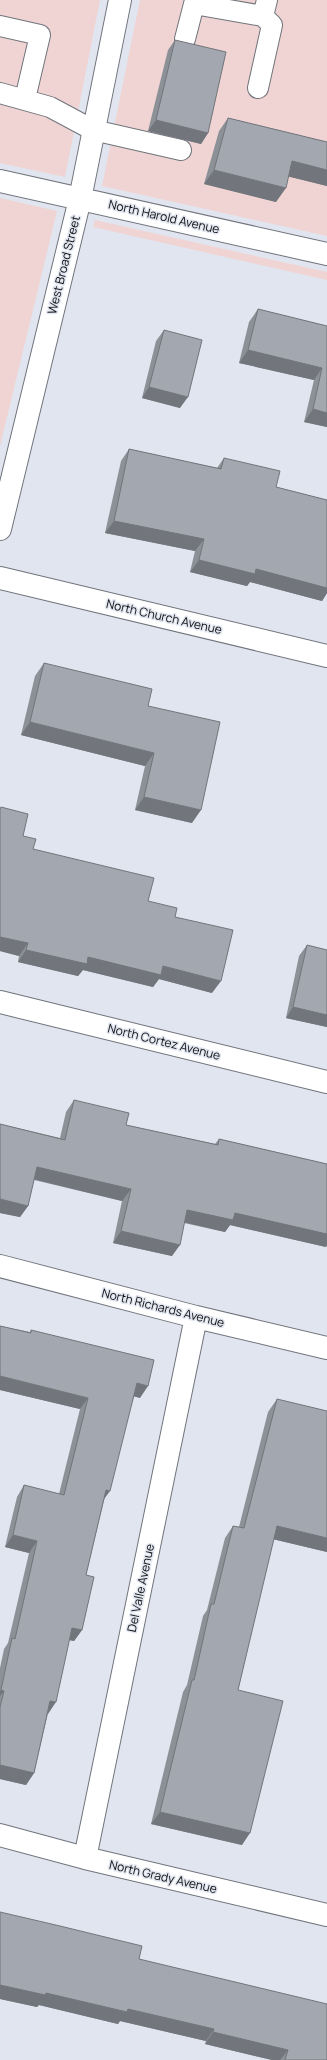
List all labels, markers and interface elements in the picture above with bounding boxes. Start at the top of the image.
street label: North Harold Avenue [107,195,221,238]
street label: West Broad Street [43,214,84,316]
street label: North Church Avenue [105,595,224,638]
street label: North Cortez Avenue [106,1019,222,1064]
street label: North Richards Avenue [100,1284,226,1331]
street label: Del Valle Avenue [123,1542,158,1634]
street label: North Grady Avenue [108,1856,219,1897]

